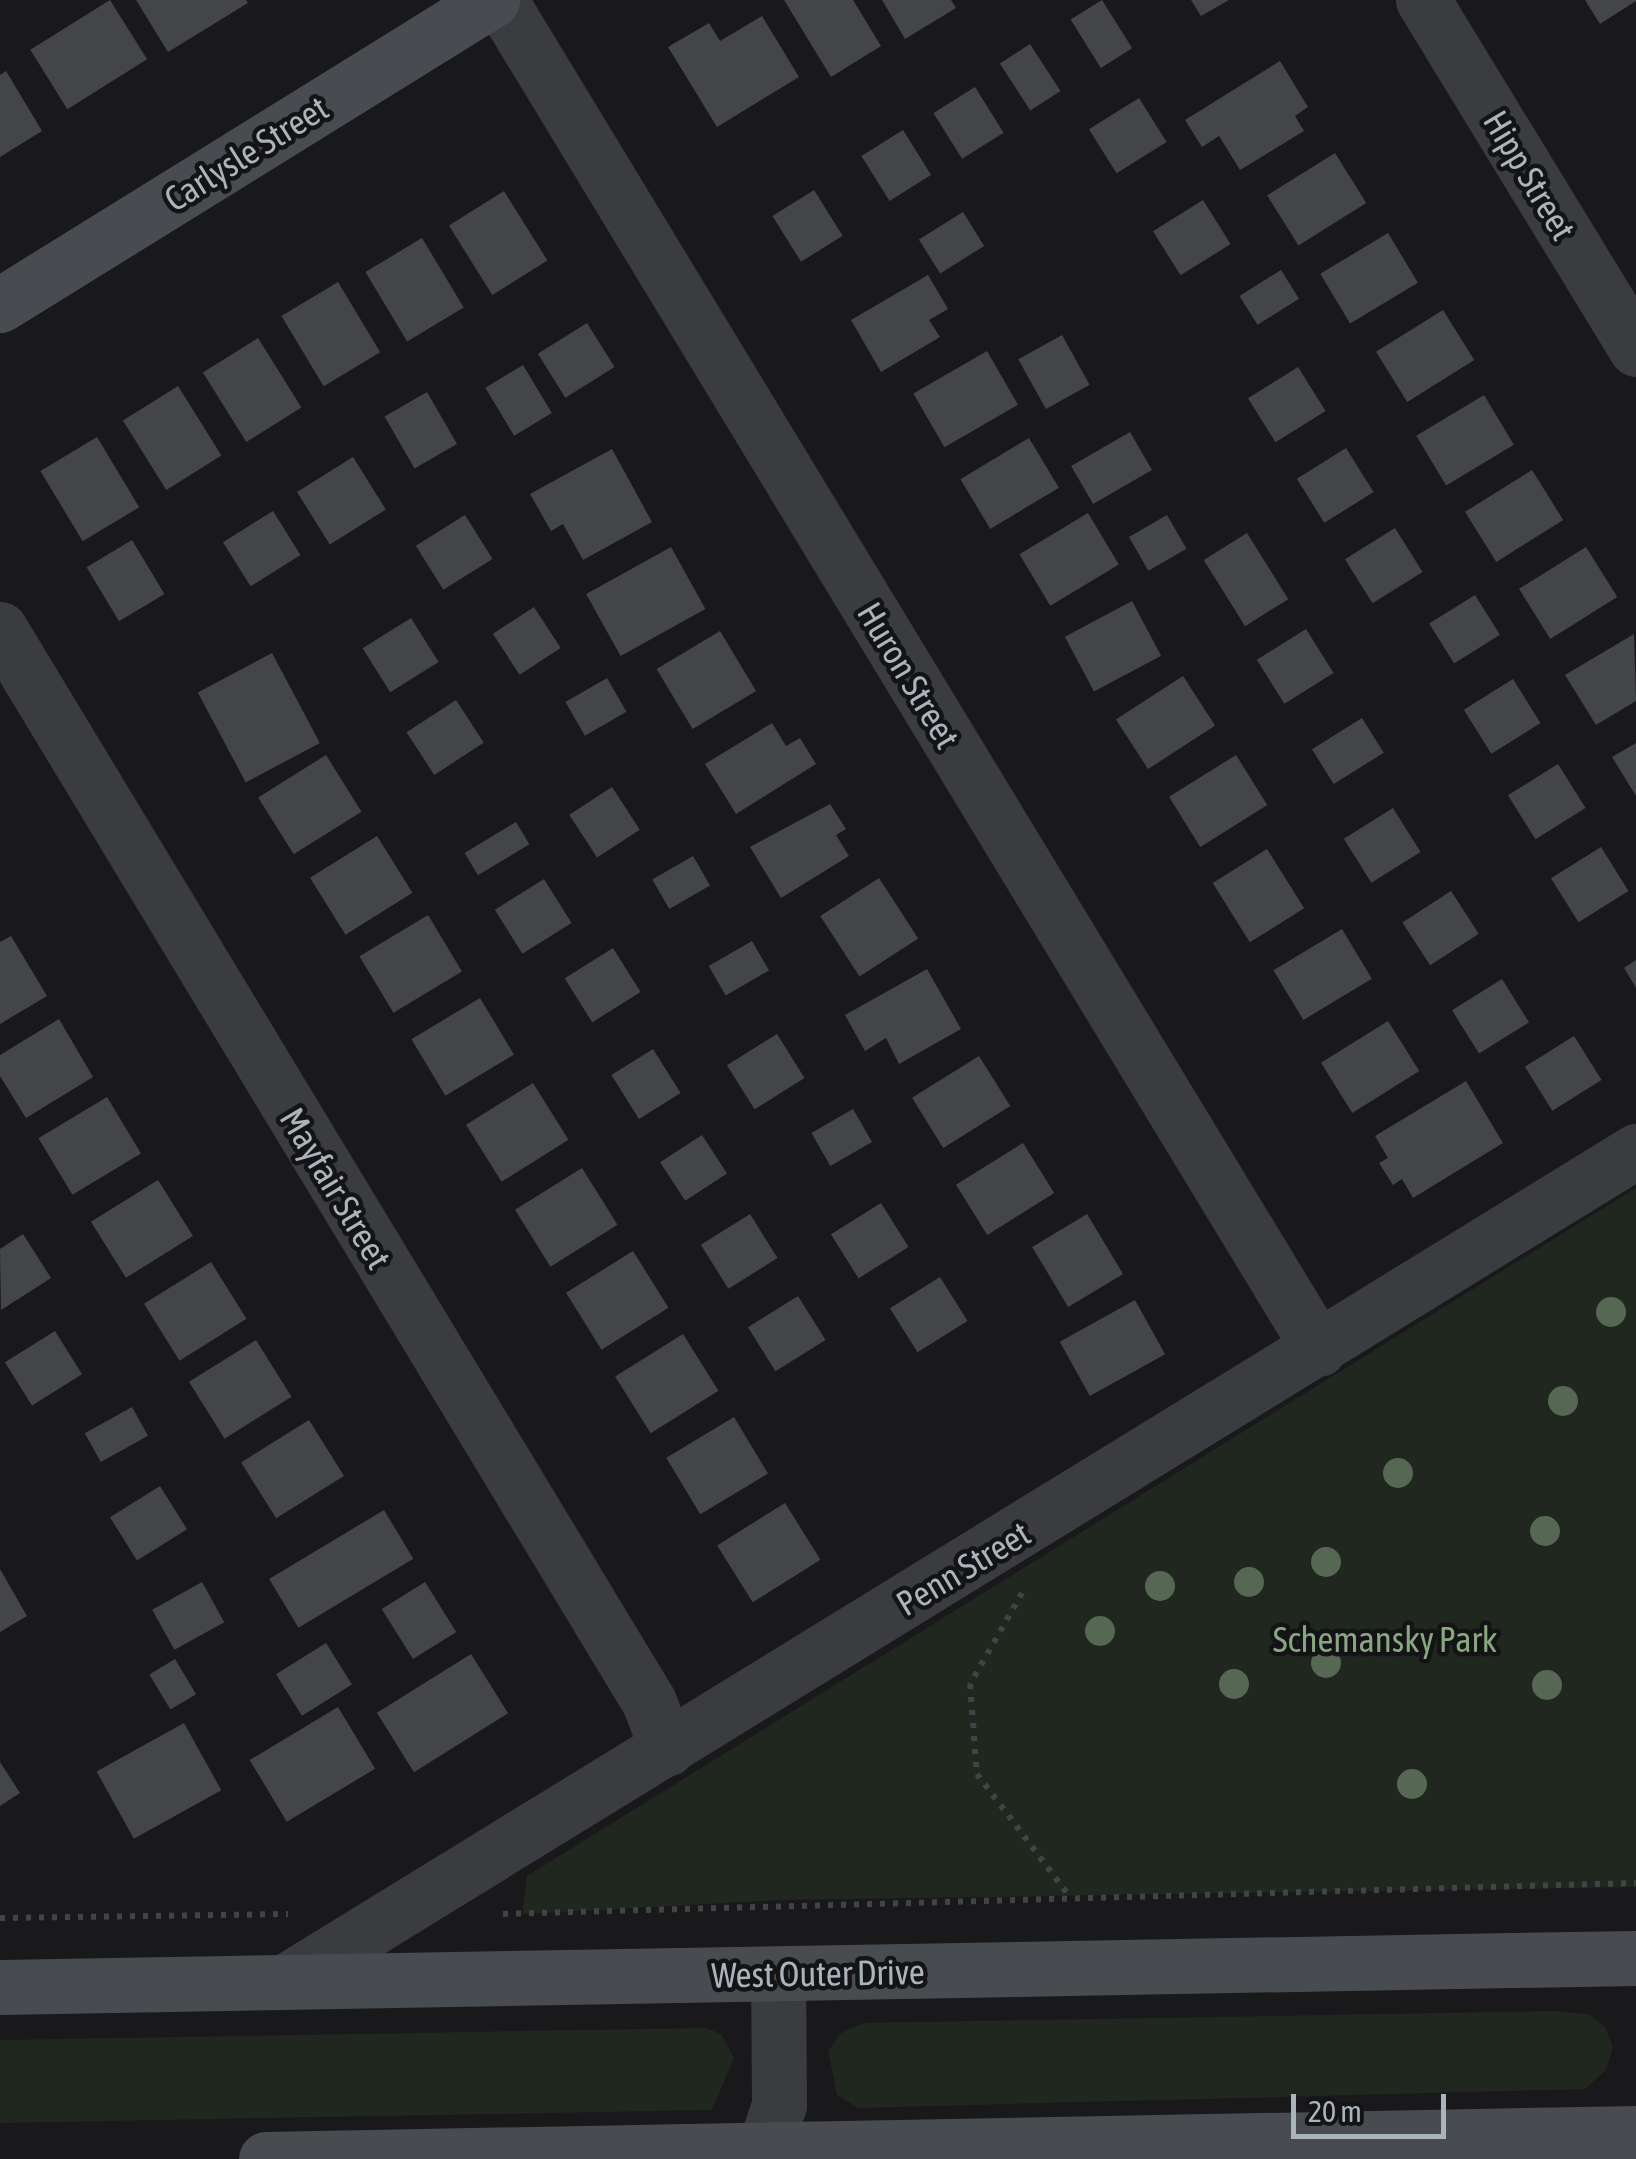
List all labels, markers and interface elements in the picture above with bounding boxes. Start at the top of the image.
street label: Carlysle Street [157,86,335,220]
street label: Hipp Street [1475,103,1585,247]
street label: Huron Street [849,595,969,755]
street label: Mayfair Street [272,1100,400,1276]
street label: Penn Street [889,1512,1037,1624]
park label: Schemansky Park [1273,1618,1497,1660]
street label: West Outer Drive [711,1950,925,1996]
scale bar [1296,2074,1451,2136]
text: 20 m [1308,2094,1362,2128]

